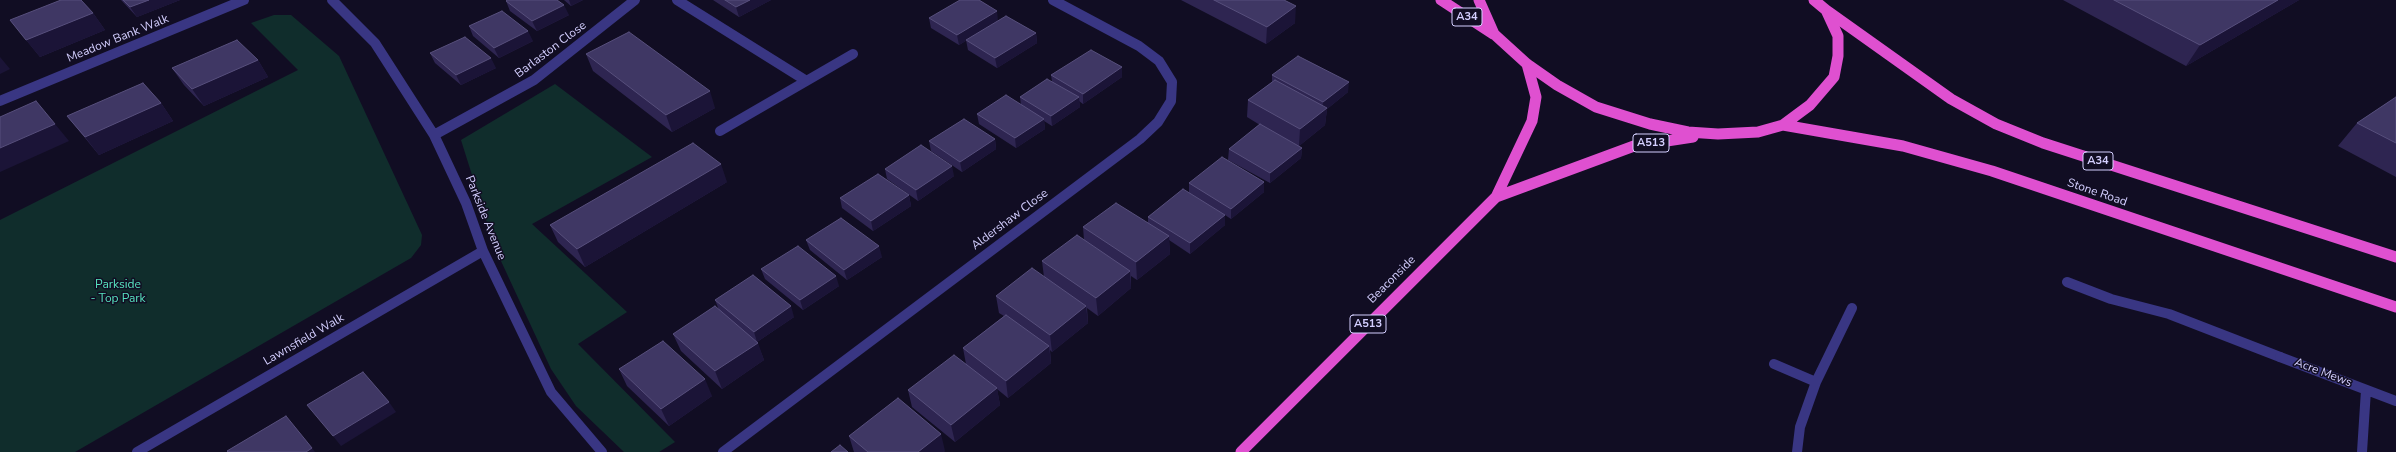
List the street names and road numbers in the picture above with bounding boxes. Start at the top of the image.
road number: A34 [1452,8,1482,26]
street label: Meadow Bank Walk [65,12,171,66]
street label: Barlaston Close [513,19,589,81]
road number: A513 [1633,134,1669,152]
road number: A34 [2083,152,2113,170]
street label: Parkside Avenue [462,174,508,262]
street label: Stone Road [2065,176,2129,210]
street label: Aldershaw Close [969,186,1051,254]
street label: Beaconside [1365,253,1419,307]
street label: Lawnsfield Walk [261,311,347,369]
road number: A513 [1350,315,1386,333]
street label: Acre Mews [2292,355,2354,391]

